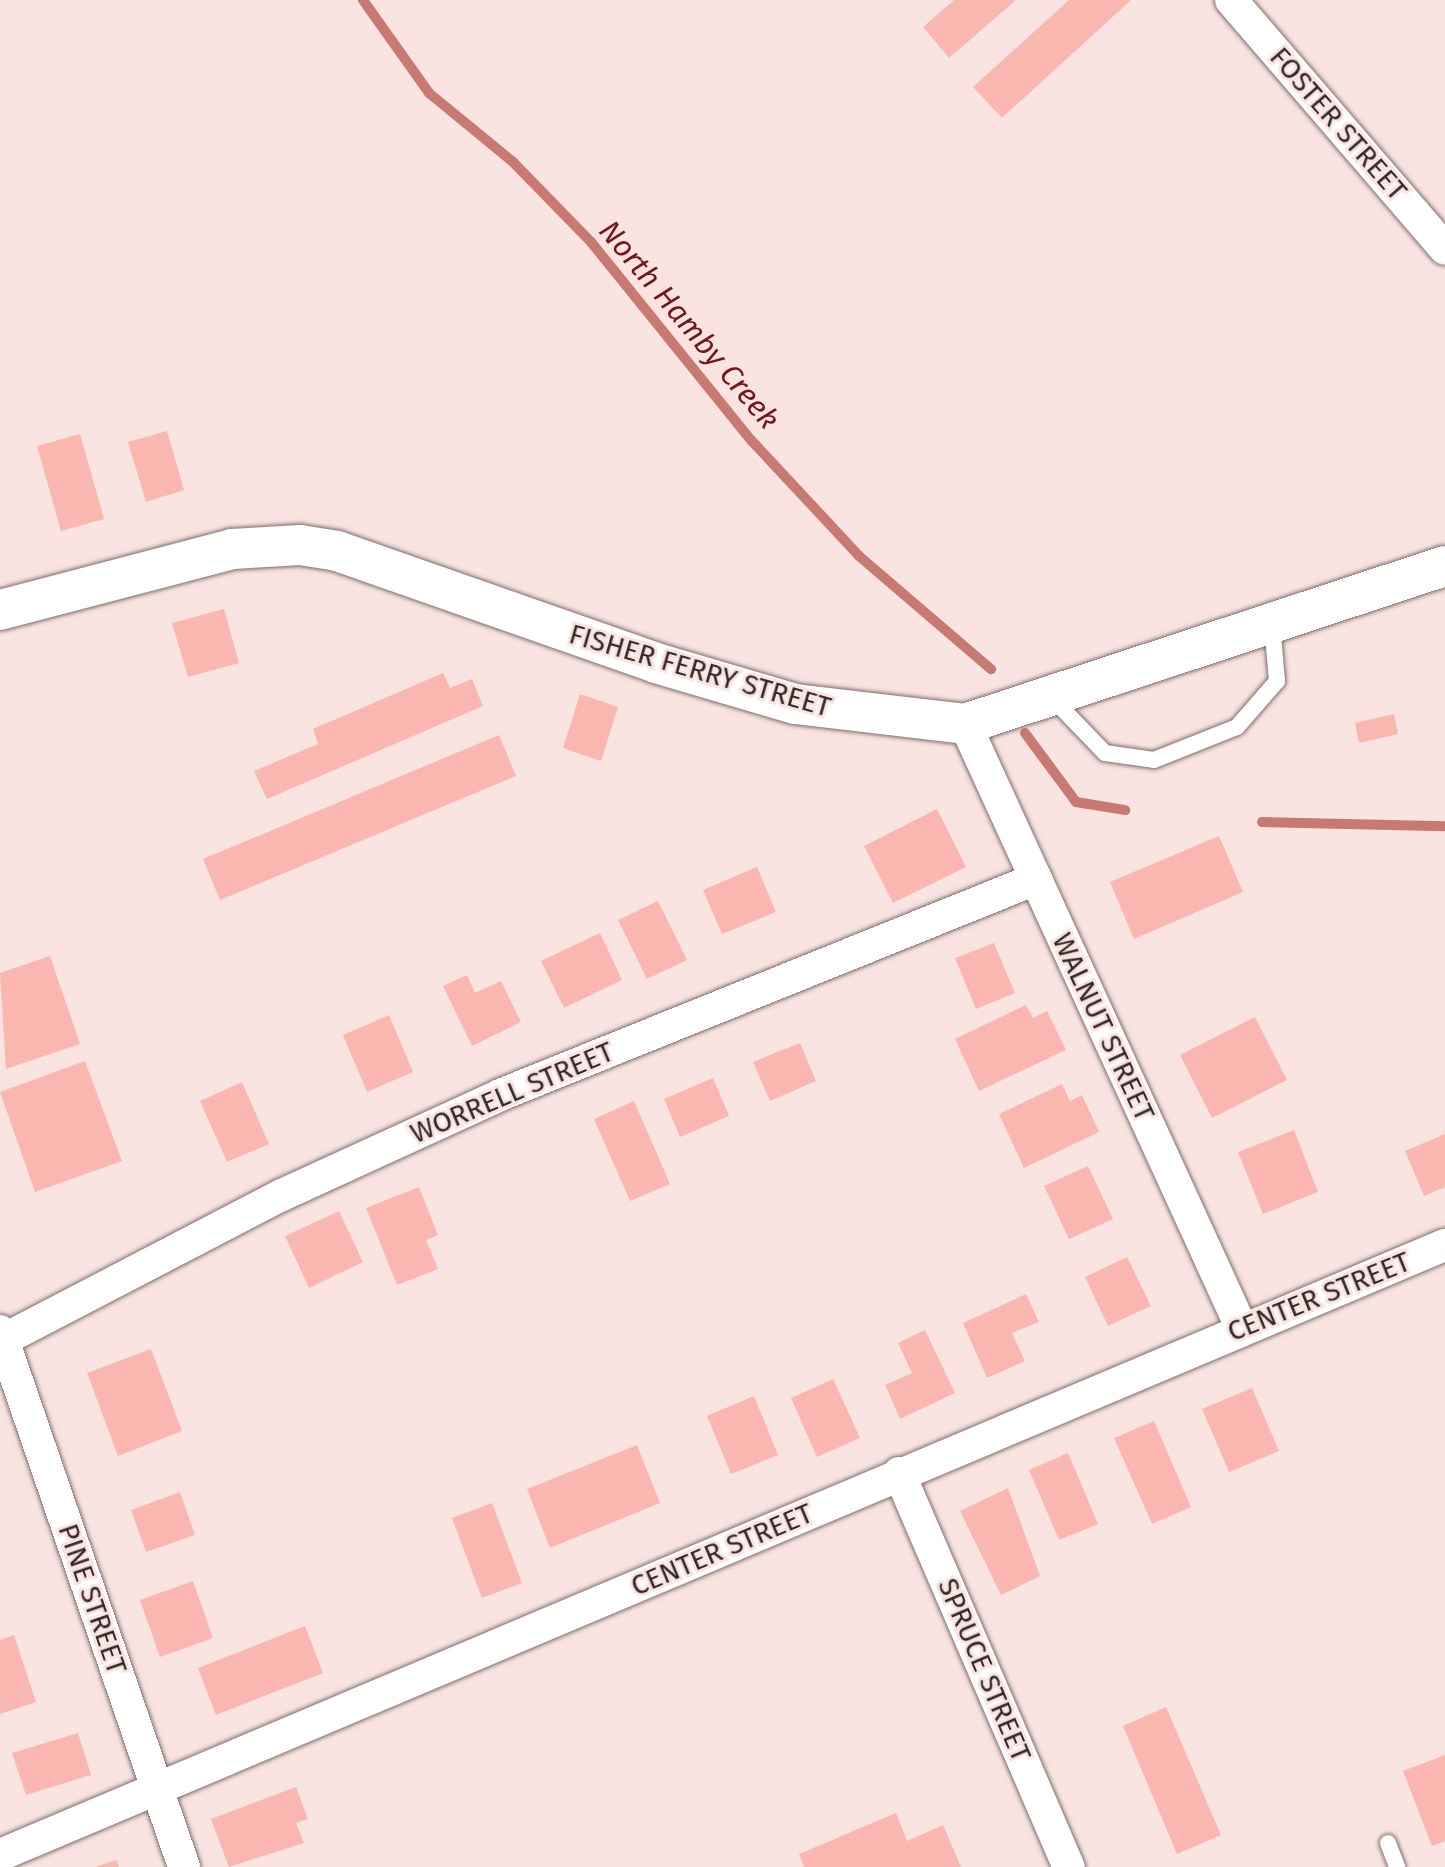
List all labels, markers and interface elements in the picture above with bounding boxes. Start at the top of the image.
street label: FOSTER STREET [1262,41,1414,207]
water label: North Hamby Creek [591,213,787,437]
street label: FISHER FERRY STREET [565,618,835,724]
street label: WALNUT STREET [1045,928,1161,1126]
street label: WORRELL STREET [405,1035,619,1151]
street label: CENTER STREET [1223,1245,1415,1349]
street label: CENTER STREET [626,1497,818,1603]
street label: PINE STREET [51,1520,133,1678]
street label: SPRUCE STREET [930,1574,1038,1766]

